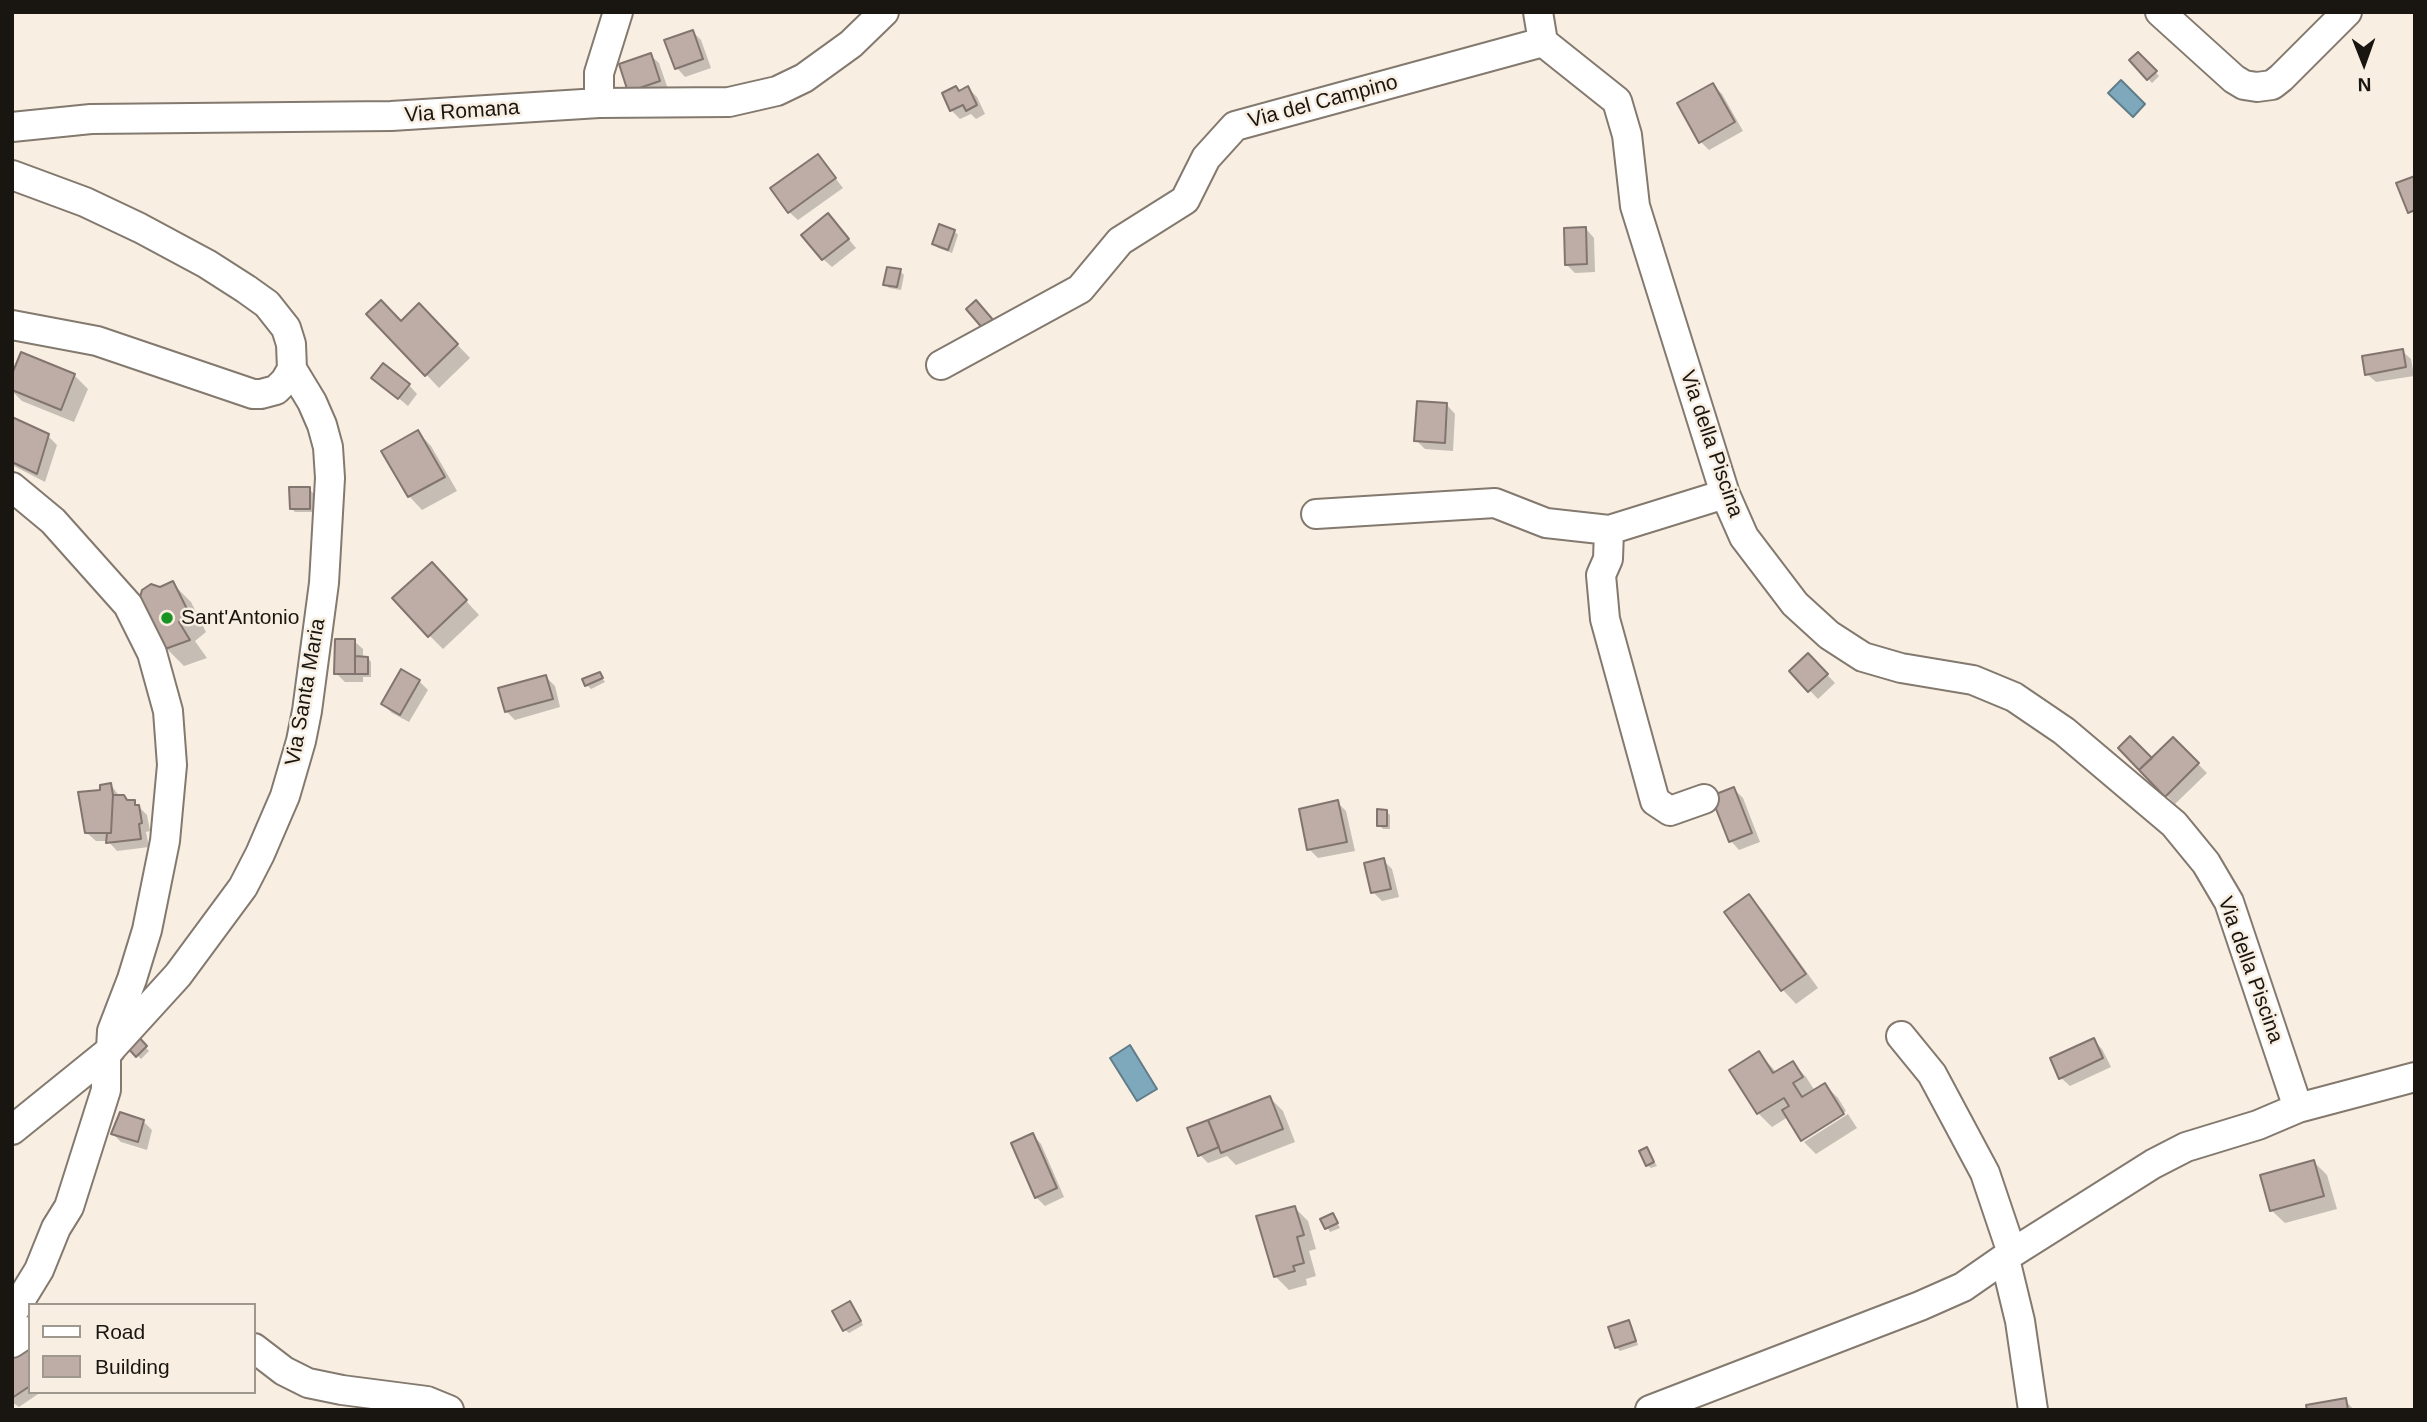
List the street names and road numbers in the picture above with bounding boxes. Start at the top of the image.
street label: Via del Campino [1246,70,1400,134]
street label: Via Romana [404,95,520,129]
street label: Via della Piscina [1674,367,1748,521]
street label: Via Santa Maria [281,616,331,768]
street label: Via della Piscina [2212,893,2288,1047]

